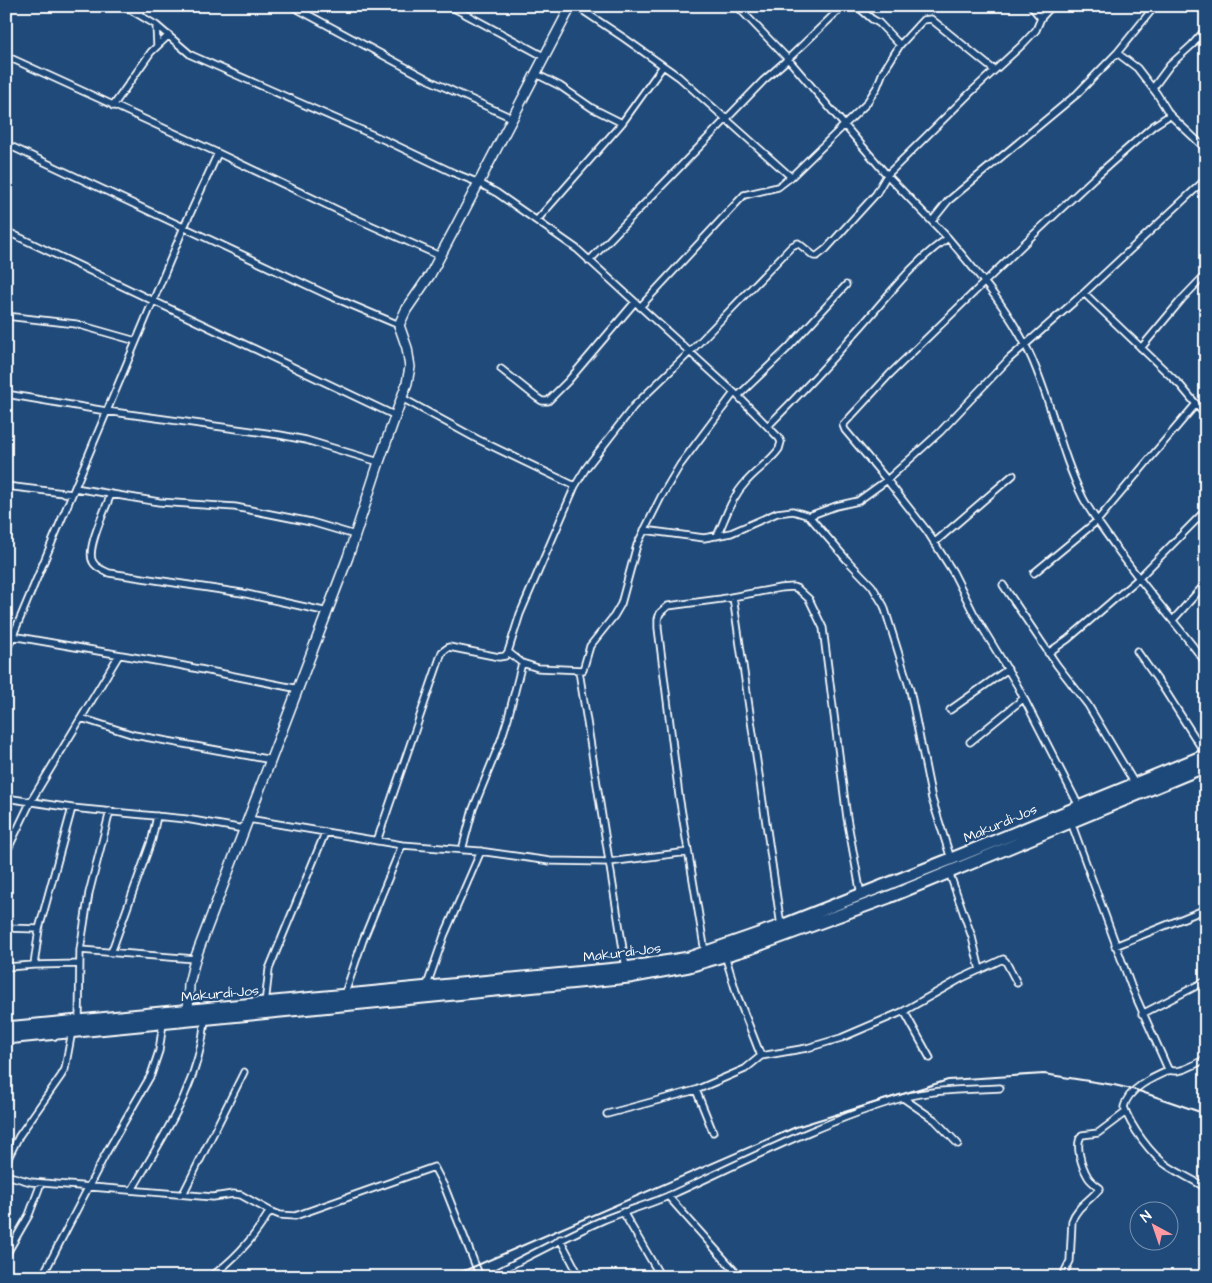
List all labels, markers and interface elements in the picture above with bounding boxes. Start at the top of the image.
street label: Makurdi-Jos [961,799,1040,848]
street label: Makurdi-Jos [582,938,662,968]
street label: Makurdi-Jos [180,981,260,1007]
north arrow [1130,1200,1180,1250]
text: N [1136,1206,1156,1227]

